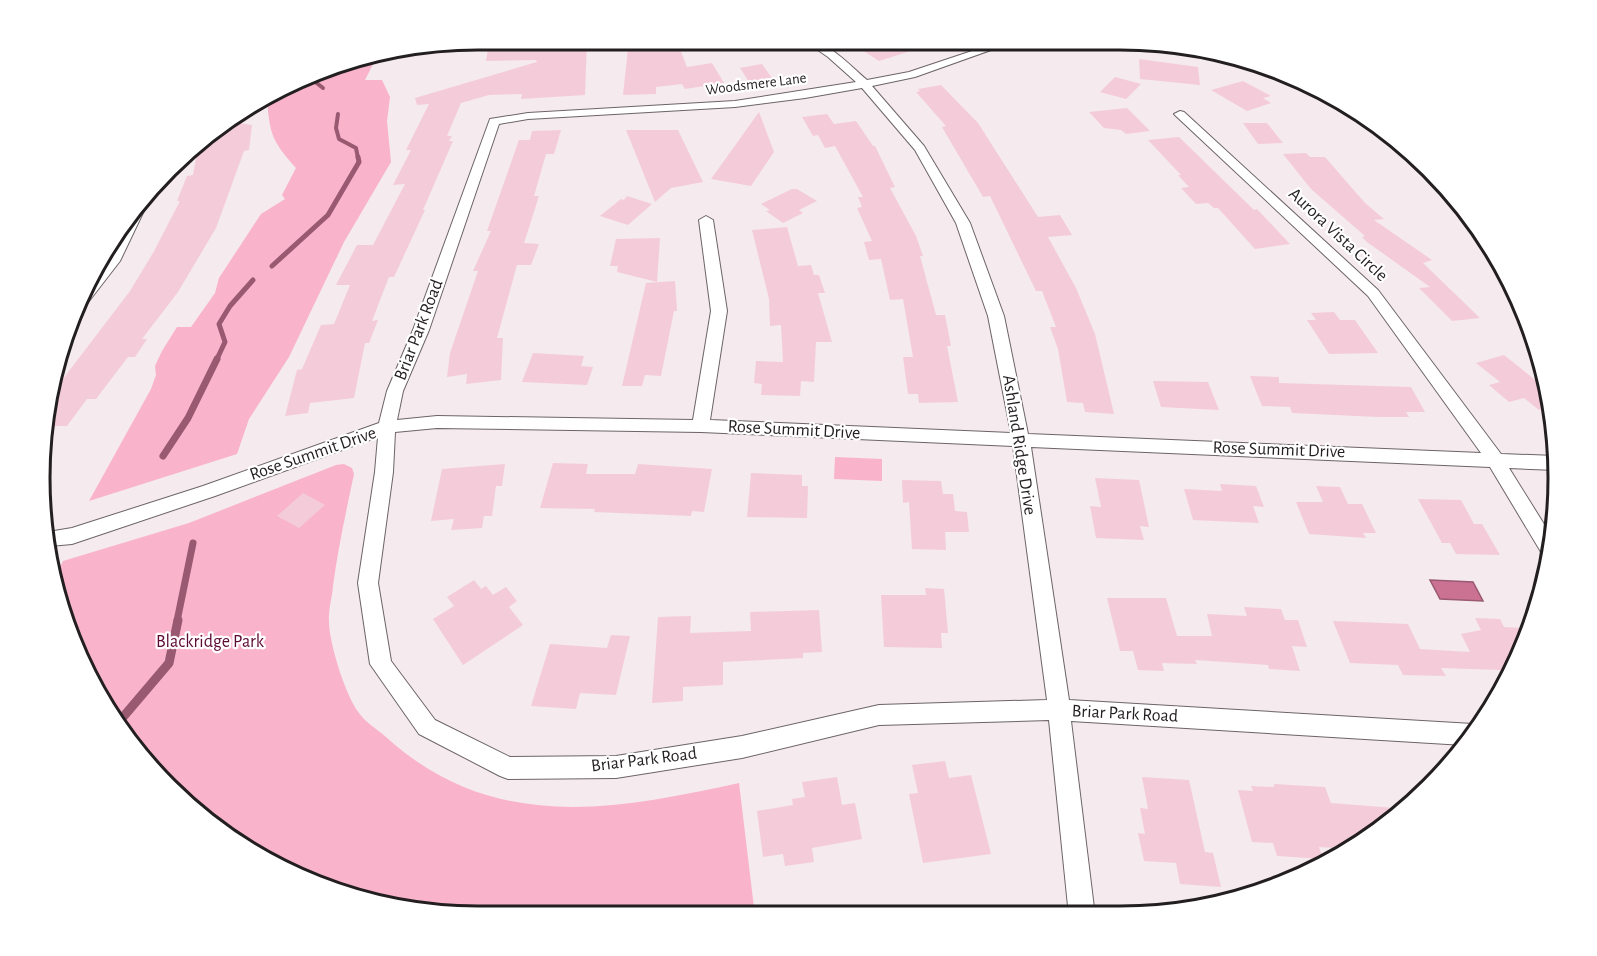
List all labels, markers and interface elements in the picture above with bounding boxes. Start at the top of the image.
street label: Woodsmere Lane [705,70,807,98]
street label: Aurora Vista Circle [1285,185,1391,285]
street label: Briar Park Road [392,277,446,383]
street label: Ashland Ridge Drive [999,374,1039,516]
street label: Rose Summit Drive [727,418,861,442]
street label: Rose Summit Drive [247,424,379,484]
street label: Rose Summit Drive [1212,439,1346,461]
park label: Blackridge Park [156,633,265,651]
street label: Briar Park Road [1071,702,1179,726]
street label: Briar Park Road [590,745,698,775]

